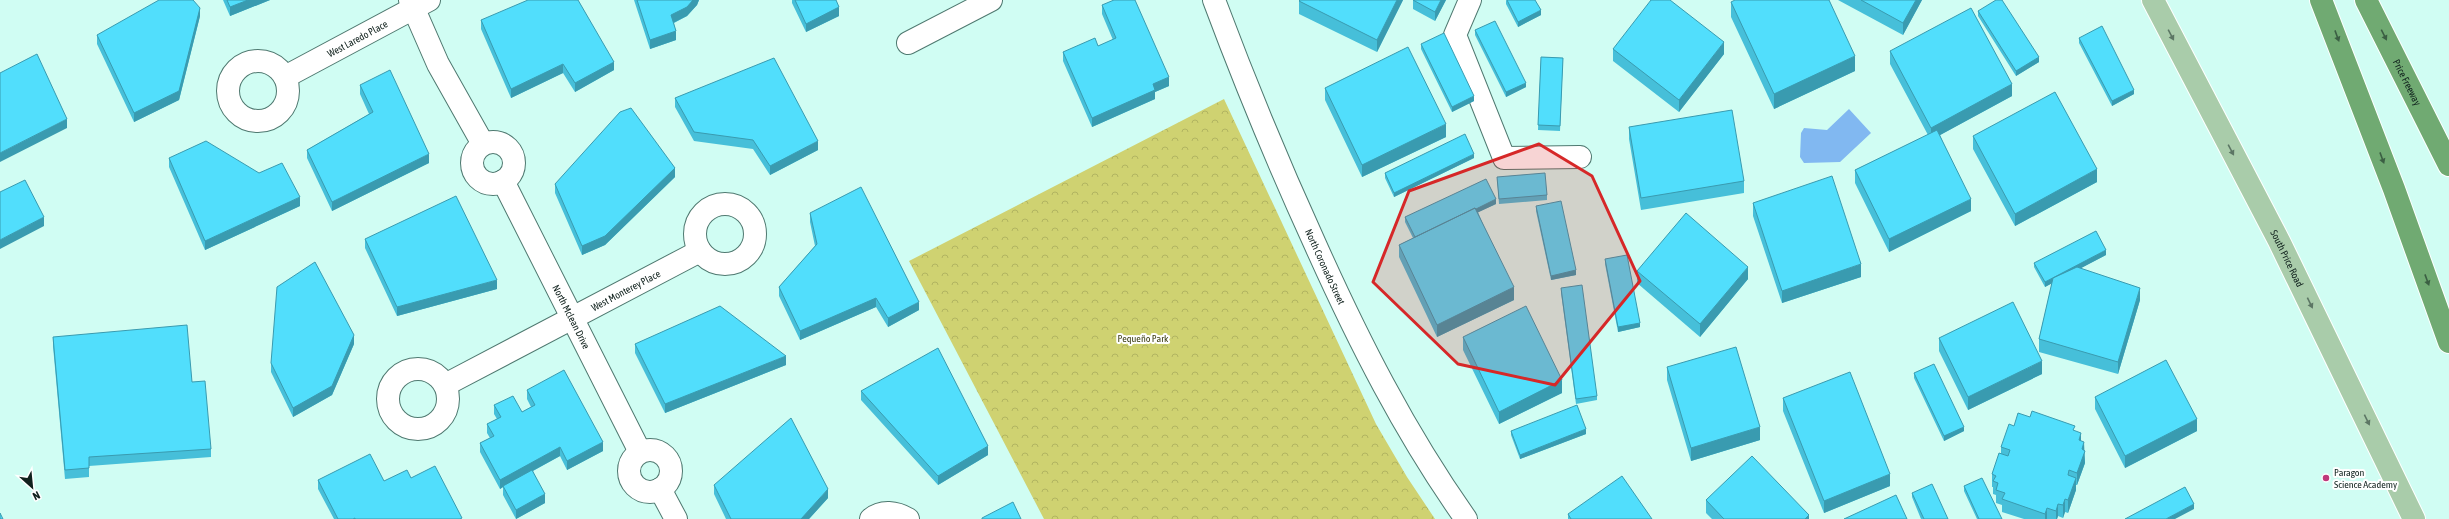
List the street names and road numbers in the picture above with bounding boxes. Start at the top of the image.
street label: West Laredo Place [326,18,390,59]
street label: Price Freeway [2391,58,2423,107]
street label: North Coronado Street [1303,227,1347,306]
street label: South Price Road [2268,228,2305,289]
street label: West Monterey Place [590,268,663,313]
street label: North Mclean Drive [550,283,592,351]

